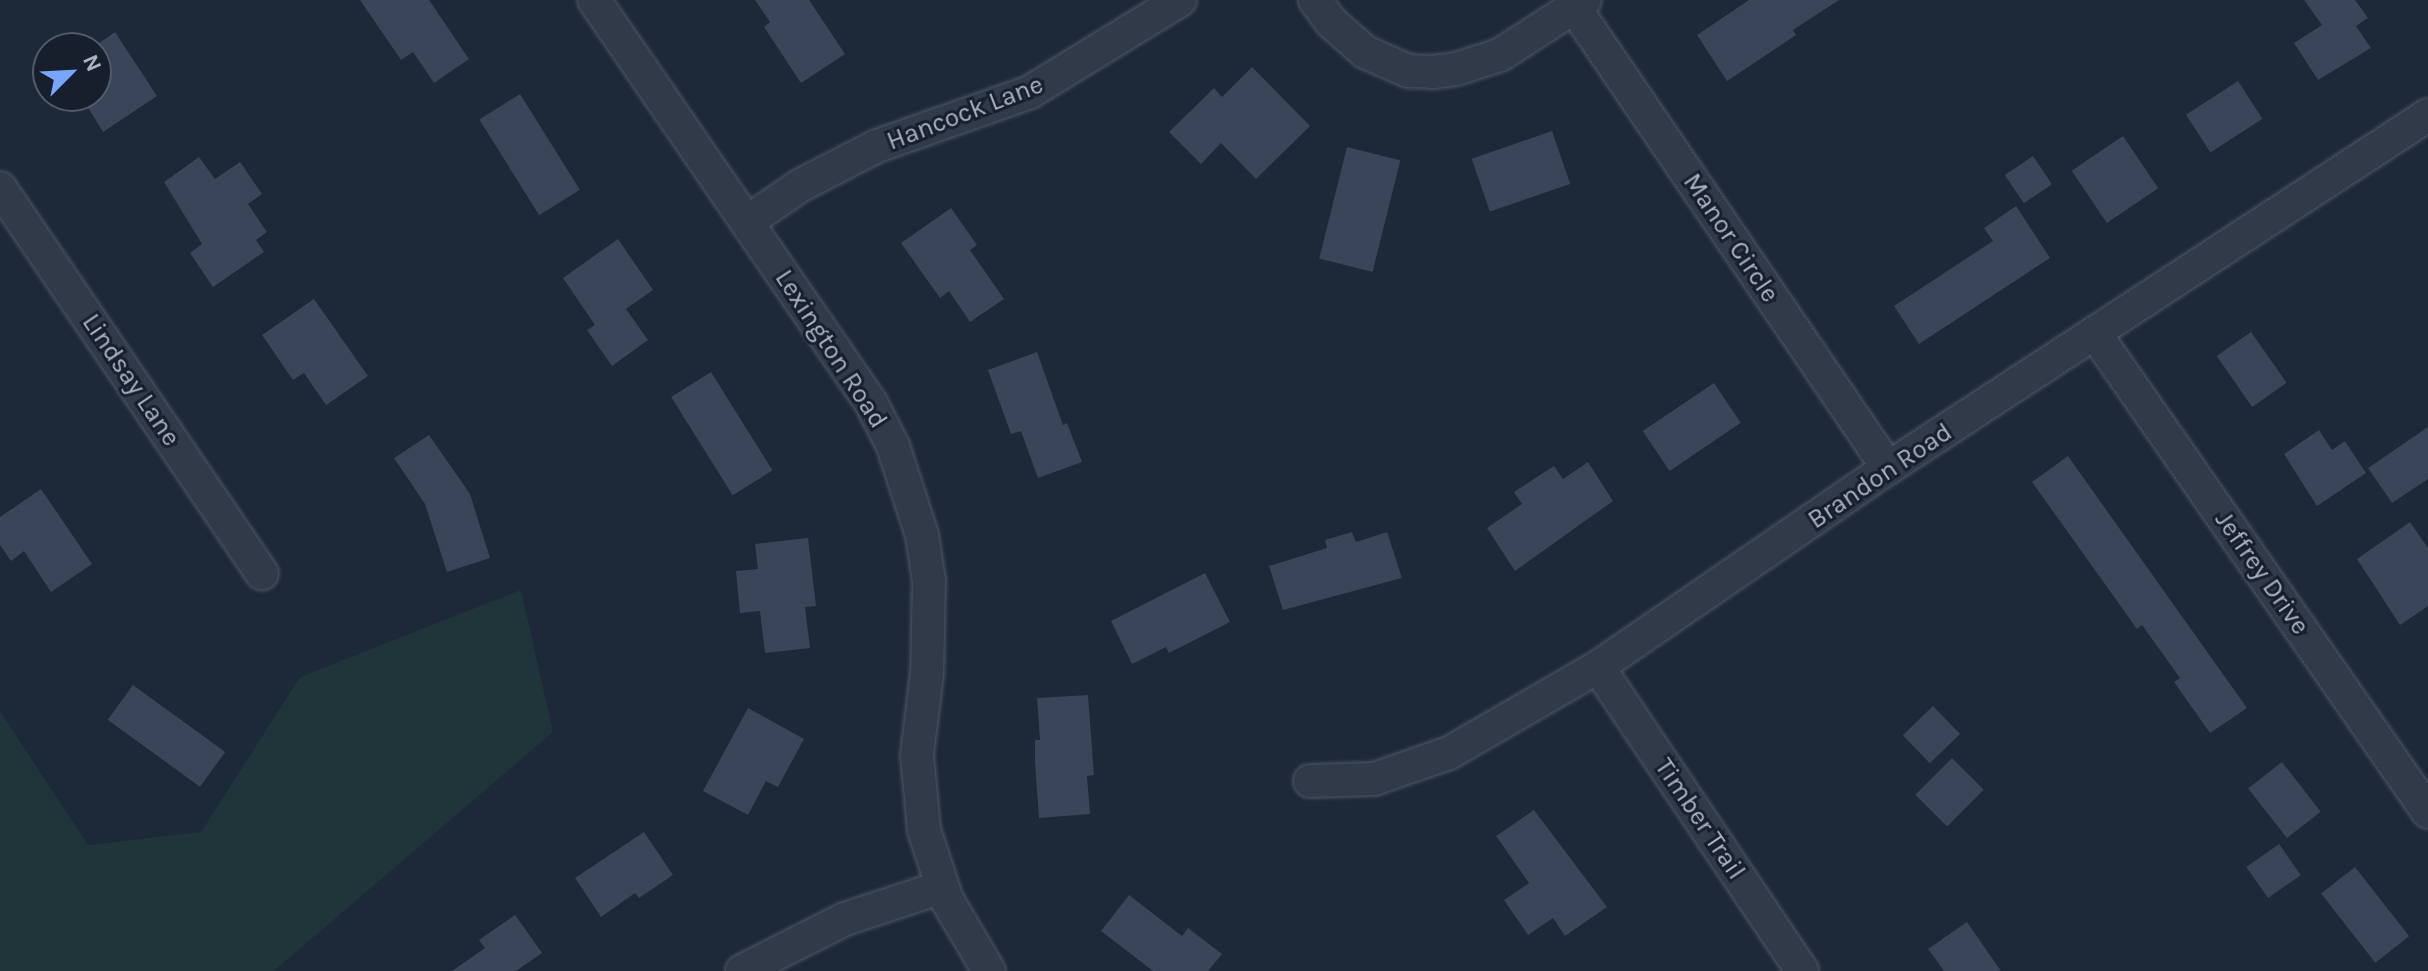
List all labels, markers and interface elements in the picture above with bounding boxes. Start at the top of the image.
north arrow [32,32,112,112]
text: N [77,51,107,76]
street label: Hancock Lane [883,69,1047,157]
street label: Manor Circle [1676,168,1786,308]
street label: Lexington Road [768,264,894,434]
street label: Lindsay Lane [75,308,187,452]
street label: Brandon Road [1802,416,1958,536]
street label: Jeffrey Drive [2208,505,2316,641]
street label: Timber Trail [1648,753,1752,885]

